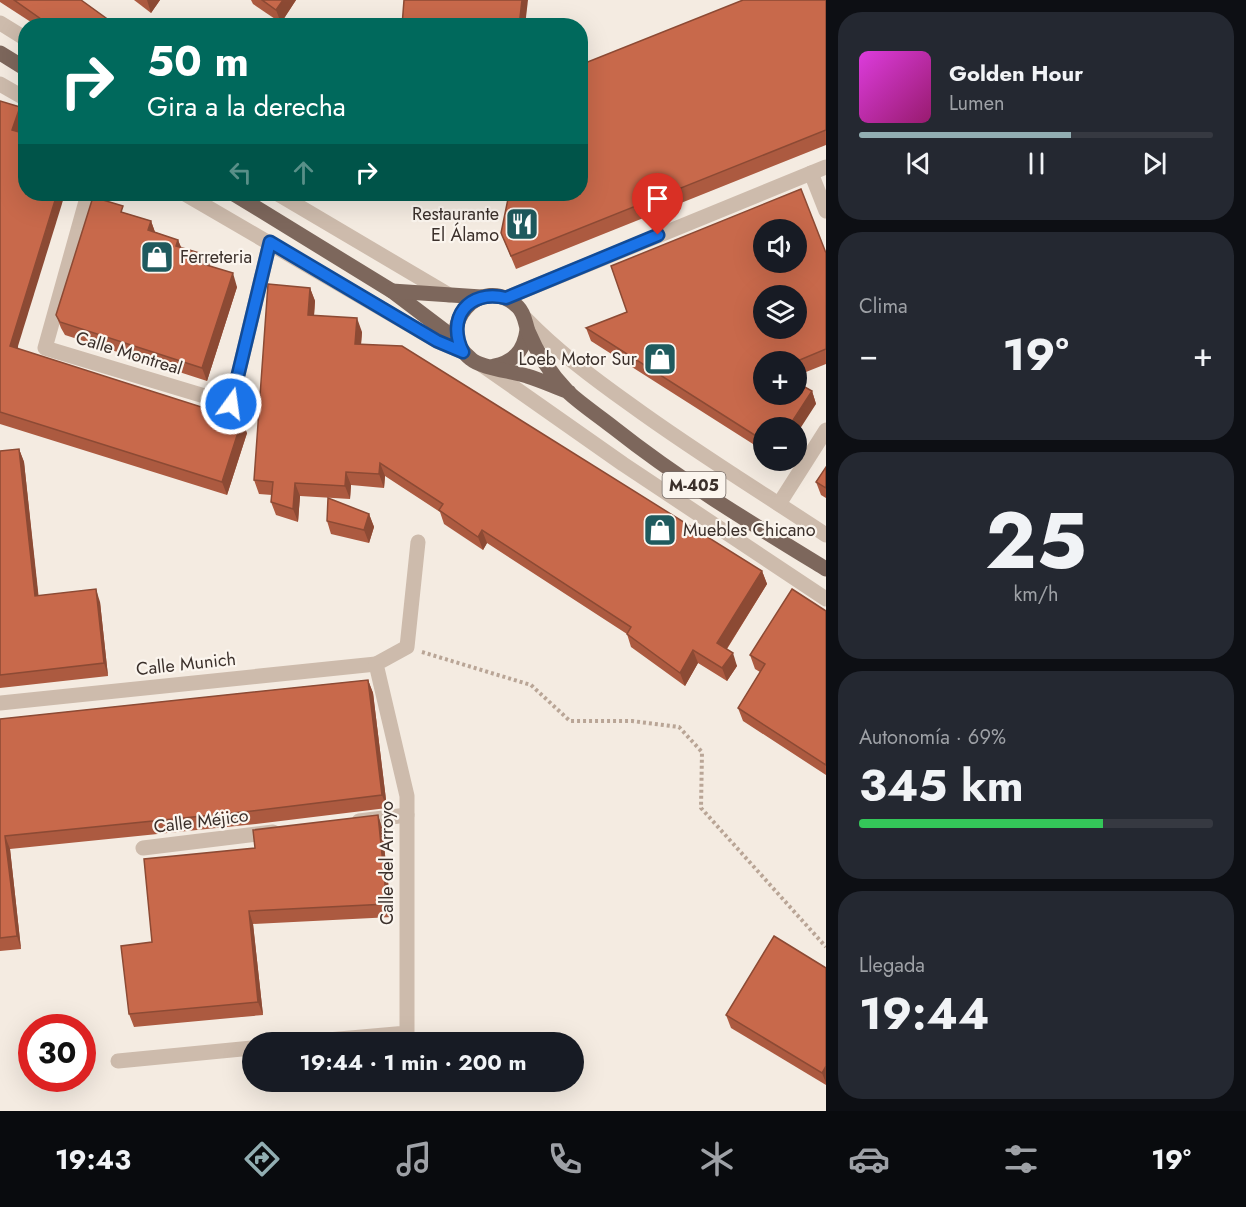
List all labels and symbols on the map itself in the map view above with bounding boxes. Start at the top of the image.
pin [632,173,683,235]
place label: Restaurante El Álamo [412,201,499,248]
restaurant icon: Restaurante El Álamo [504,206,540,242]
shop icon: Ferreteria [139,239,175,275]
place label: Ferreteria [180,244,252,270]
street label: Calle Montreal [73,324,185,382]
shop icon: Loeb Motor Sur [642,341,678,377]
place label: Loeb Motor Sur [519,346,638,372]
position arrow [199,372,263,436]
road number: M-405 [662,472,726,498]
shop icon: Muebles Chicano [642,512,678,548]
place label: Muebles Chicano [683,517,816,543]
street label: Calle Munich [135,646,237,682]
street label: Calle del Arroyo [374,801,400,925]
street label: Calle Méjico [152,802,250,840]
speed limit sign: 30 [18,1014,96,1092]

